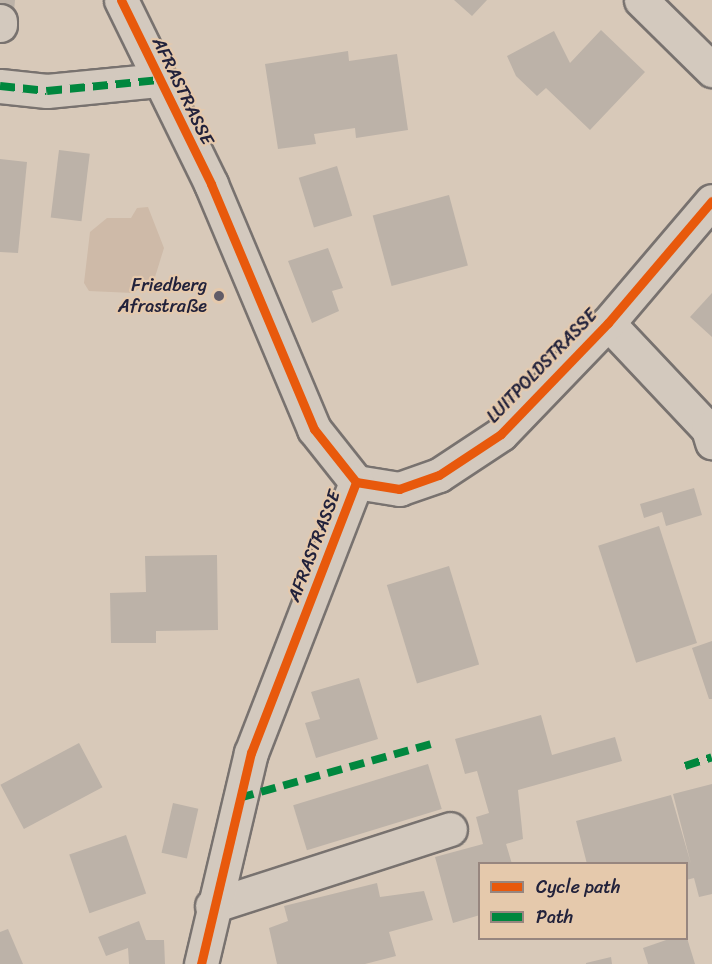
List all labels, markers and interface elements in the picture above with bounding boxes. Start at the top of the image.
street label: AFRASTRASSE [148,34,218,148]
place label: Friedberg Afrastraße [118,275,207,318]
marker: Friedberg Afrastraße [212,289,226,303]
street label: LUITPOLDSTRASSE [482,305,602,427]
street label: AFRASTRASSE [283,487,345,605]
legend [478,862,688,940]
text: Cycle path [536,871,620,903]
text: Path [536,901,573,933]

